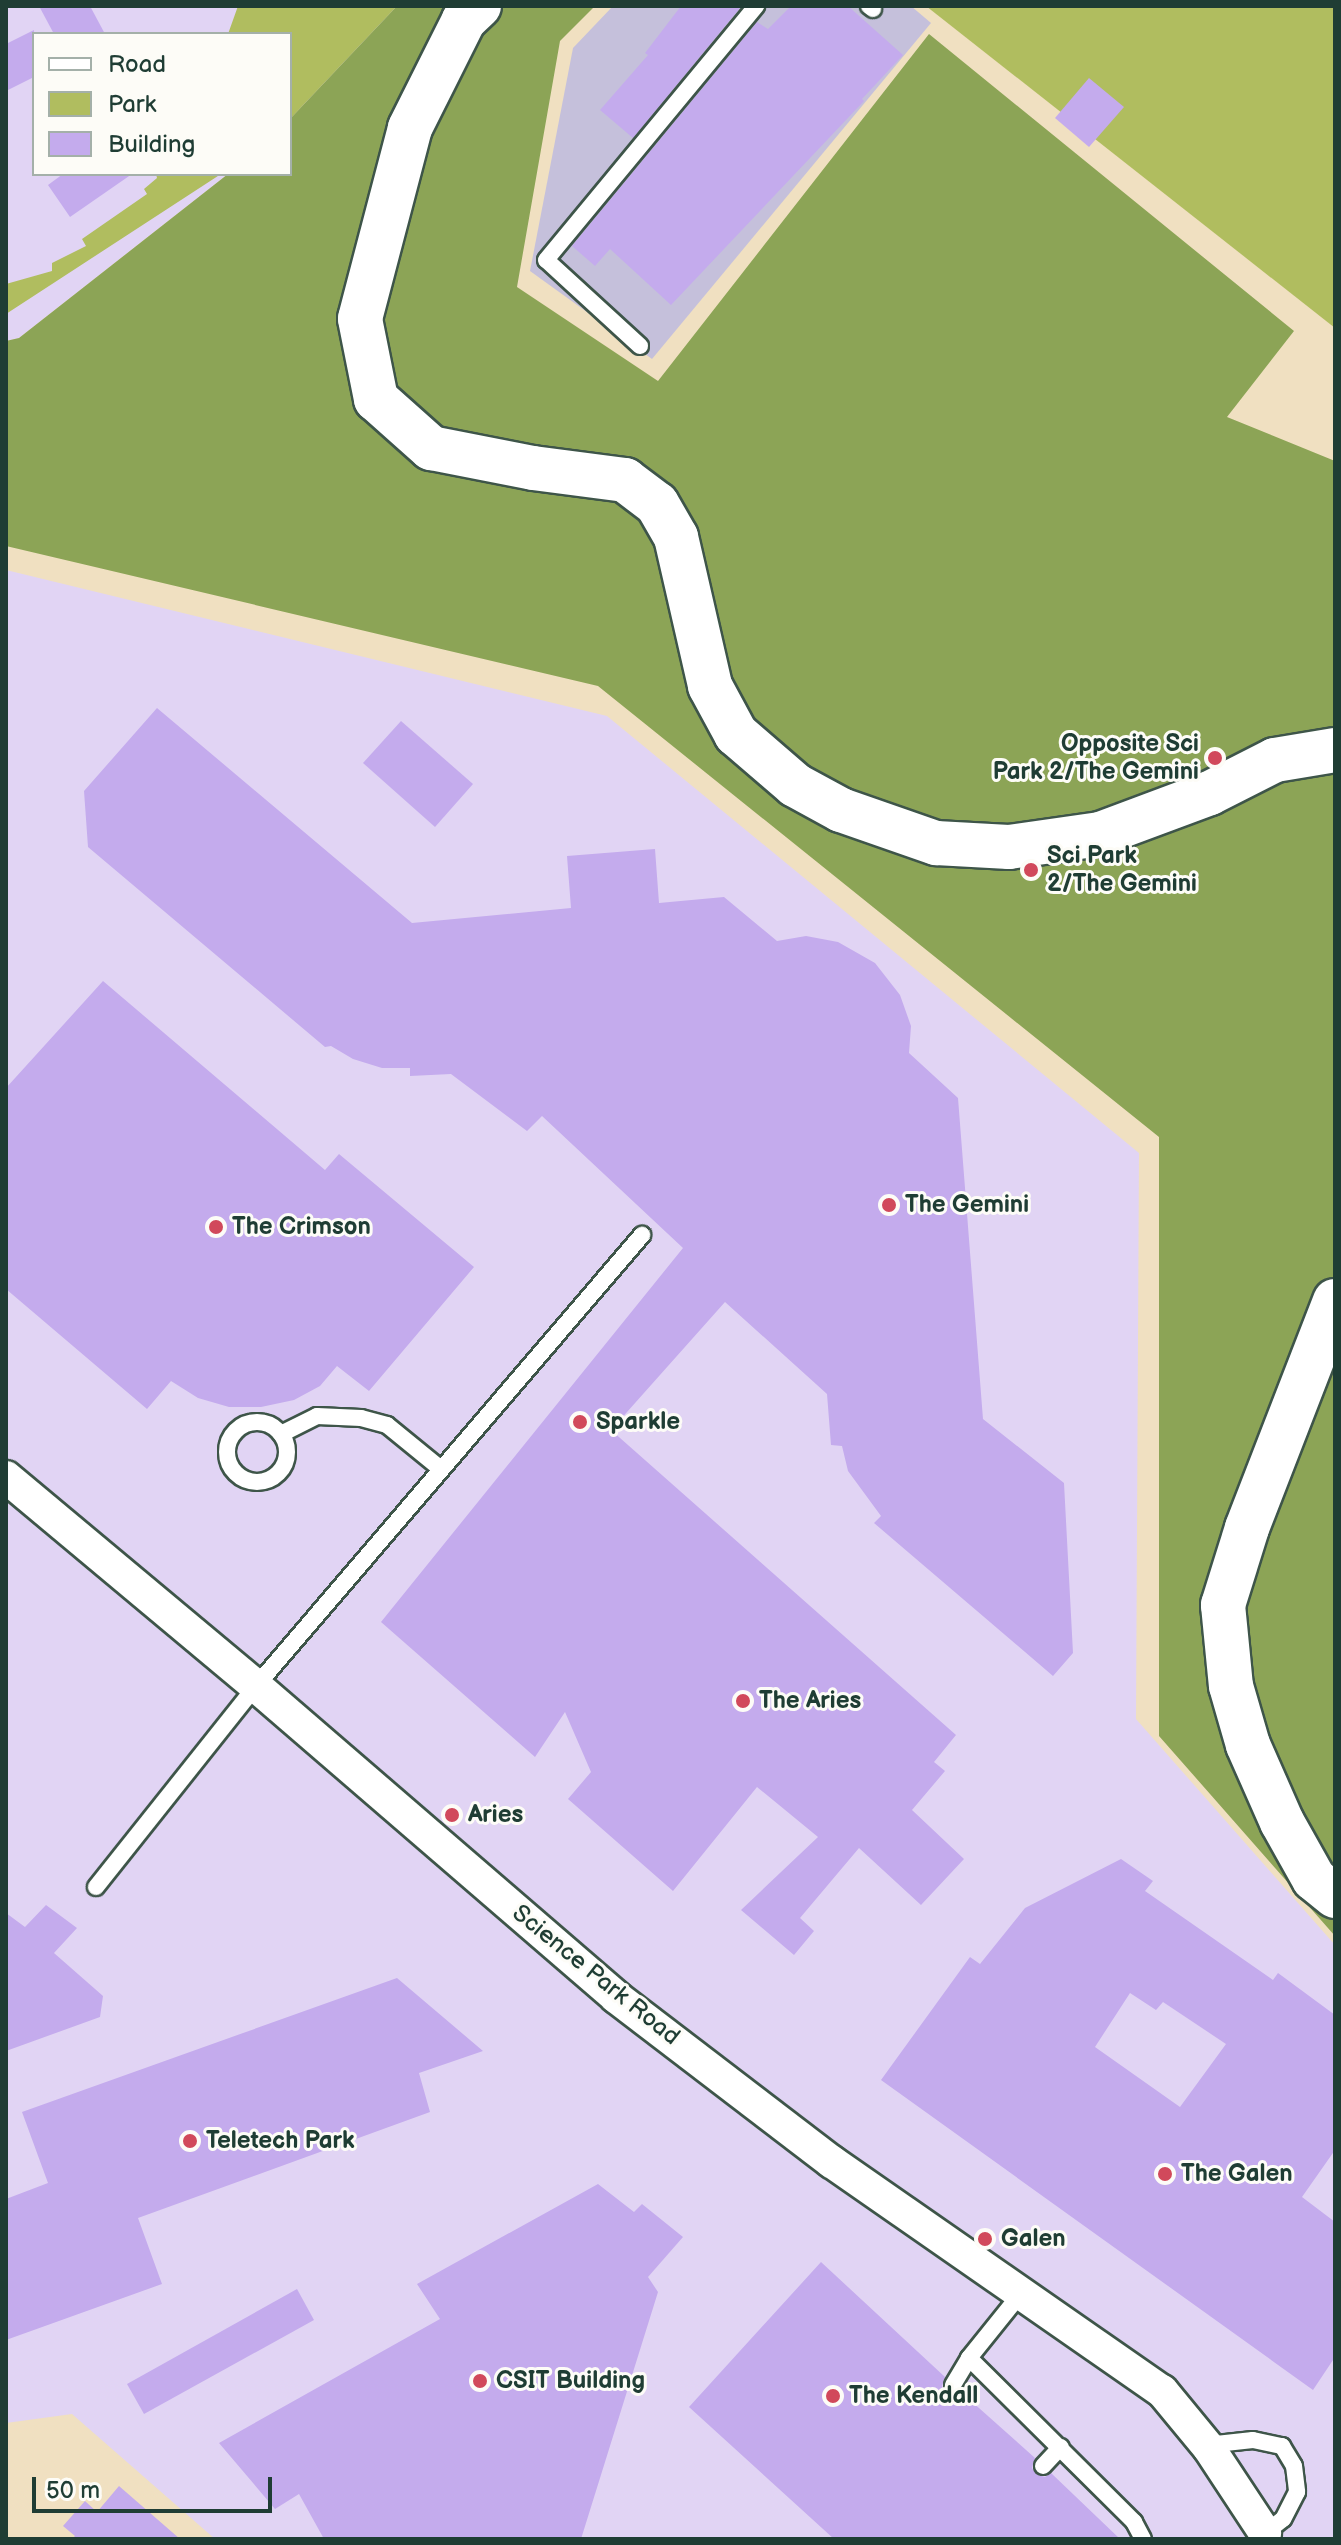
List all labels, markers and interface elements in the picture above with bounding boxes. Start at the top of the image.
legend [32,32,292,176]
text: Road [108,50,166,79]
text: Park [108,90,156,119]
text: Building [108,130,195,159]
place label: Opposite Sci Park 2/The Gemini [993,730,1199,786]
marker: Opposite Sci Park 2/The Gemini [1206,749,1224,767]
place label: Sci Park 2/The Gemini [1047,842,1197,898]
marker: Sci Park 2/The Gemini [1022,861,1040,879]
place label: The Gemini [905,1191,1029,1219]
marker: The Gemini [880,1196,898,1214]
place label: The Crimson [232,1213,371,1241]
marker: The Crimson [207,1218,225,1236]
place label: Sparkle [596,1408,680,1436]
marker: Sparkle [571,1413,589,1431]
place label: The Aries [759,1687,861,1715]
marker: The Aries [734,1692,752,1710]
place label: Aries [468,1801,523,1829]
marker: Aries [443,1806,461,1824]
street label: Science Park Road [507,1899,685,2051]
place label: Teletech Park [206,2127,355,2155]
marker: Teletech Park [181,2132,199,2150]
place label: The Galen [1181,2160,1293,2188]
marker: The Galen [1156,2165,1174,2183]
place label: Galen [1001,2225,1066,2253]
marker: Galen [976,2230,994,2248]
place label: CSIT Building [496,2367,645,2395]
marker: CSIT Building [471,2372,489,2390]
place label: The Kendall [849,2382,978,2410]
marker: The Kendall [824,2387,842,2405]
scale bar [36,2461,276,2511]
text: 50 m [46,2476,100,2505]

